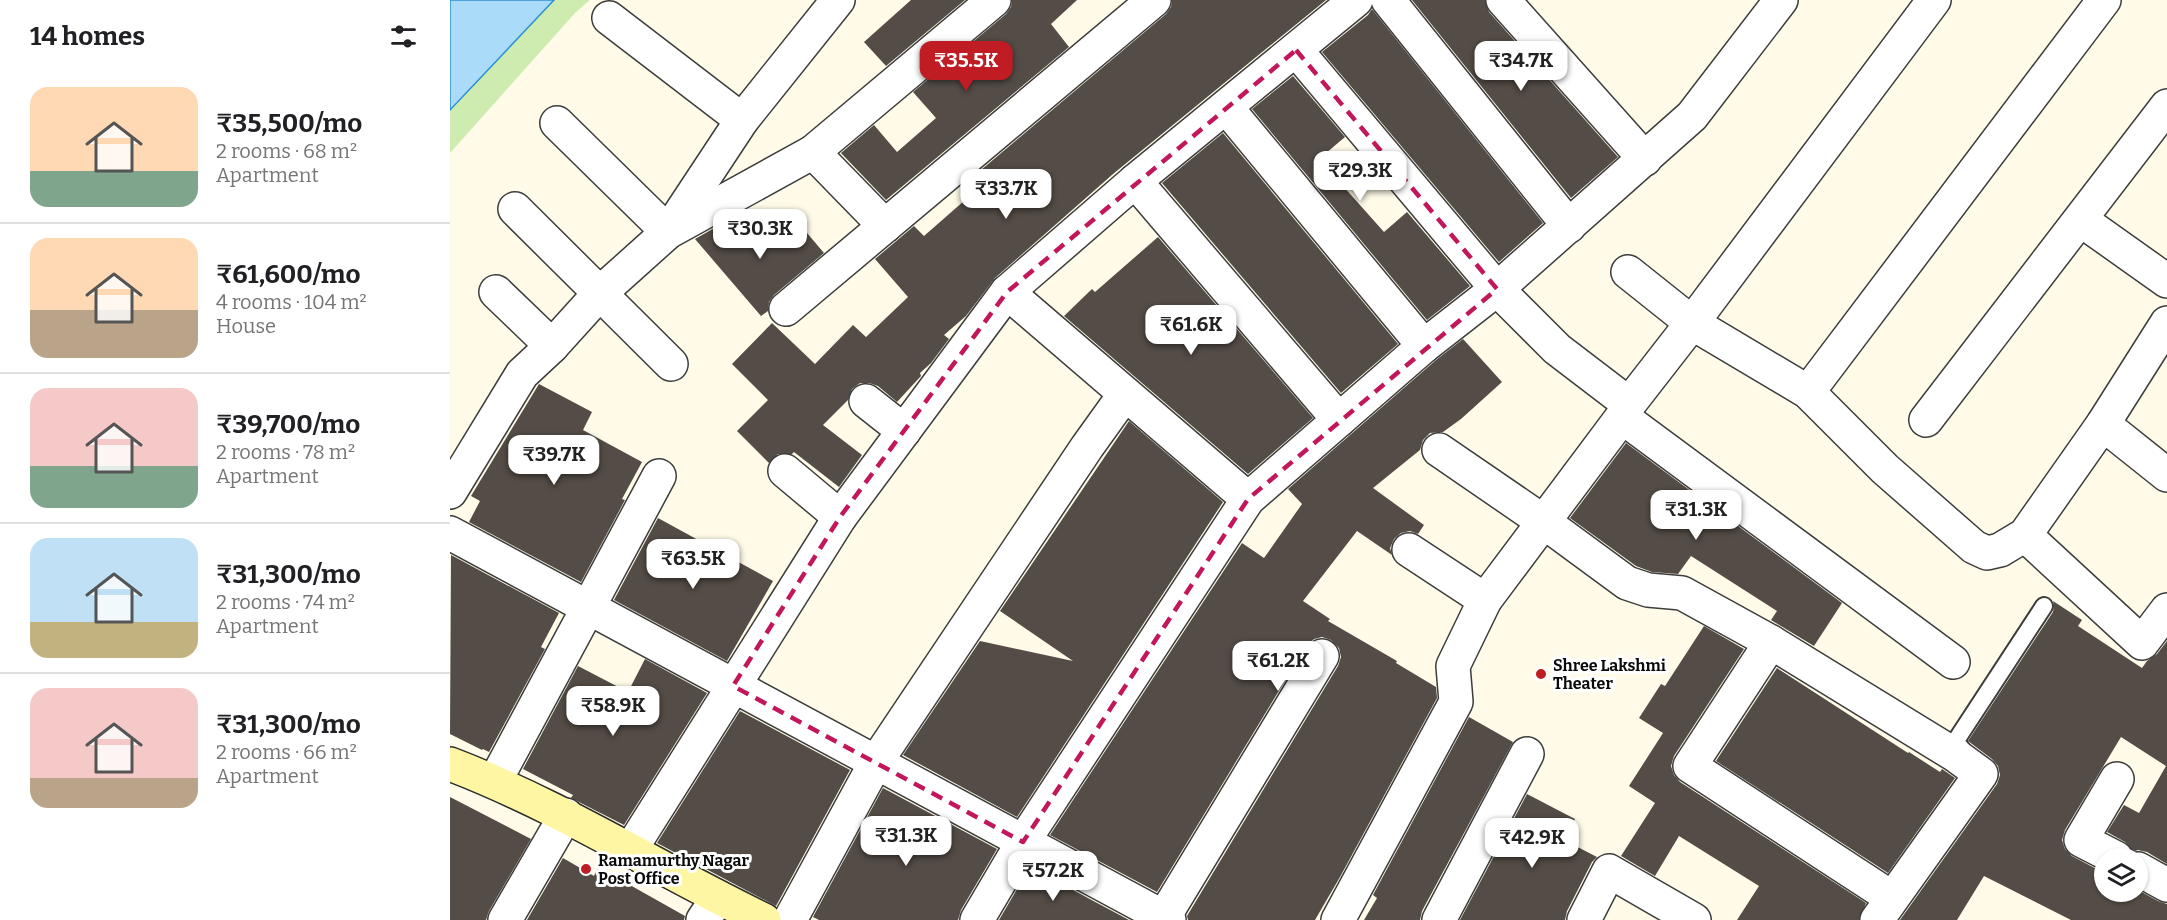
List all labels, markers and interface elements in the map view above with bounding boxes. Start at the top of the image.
icon: filters [387,20,420,53]
text: 14 homes [30,21,145,52]
pin: ₹35.5K [917,41,1015,92]
pin: ₹34.7K [1472,41,1570,92]
text: ₹35.5K [934,48,998,72]
text: ₹34.7K [1489,48,1553,72]
text: ₹35,500/mo [216,108,362,139]
icon: home [78,111,150,183]
text: 2 rooms · 68 m² [216,139,357,163]
pin: ₹29.3K [1311,151,1409,202]
text: ₹29.3K [1328,158,1392,182]
text: Apartment [216,163,319,187]
pin: ₹33.7K [957,169,1055,220]
text: ₹33.7K [974,176,1038,200]
pin: ₹30.3K [711,209,809,260]
text: ₹30.3K [727,216,793,240]
text: ₹61,600/mo [216,259,361,290]
icon: home [78,262,150,334]
text: 4 rooms · 104 m² [216,290,367,314]
pin: ₹61.6K [1142,305,1240,356]
text: ₹61.6K [1159,312,1223,336]
text: House [216,314,276,338]
text: ₹39,700/mo [216,409,360,440]
icon: home [78,412,150,484]
pin: ₹39.7K [505,435,603,486]
text: 2 rooms · 78 m² [216,440,355,464]
text: ₹39.7K [522,442,586,466]
text: Apartment [216,464,319,488]
pin: ₹31.3K [1647,490,1745,541]
text: ₹31.3K [1665,497,1727,521]
pin: ₹63.5K [644,539,742,590]
text: ₹63.5K [661,546,725,570]
text: ₹31,300/mo [216,559,361,590]
icon: home [78,562,150,634]
text: 2 rooms · 74 m² [216,590,355,614]
text: Apartment [216,614,319,638]
pin: ₹61.2K [1229,641,1327,692]
text: ₹61.2K [1246,648,1310,672]
place label: Shree Lakshmi Theater [1553,656,1666,693]
marker: Shree Lakshmi Theater [1534,667,1548,681]
pin: ₹58.9K [564,686,662,737]
text: ₹58.9K [580,693,646,717]
text: ₹31,300/mo [216,709,361,740]
icon: home [78,712,150,784]
text: 2 rooms · 66 m² [216,740,357,764]
text: Apartment [216,764,319,788]
pin: ₹31.3K [857,816,955,867]
pin: ₹42.9K [1483,818,1581,869]
text: ₹31.3K [875,823,937,847]
text: ₹42.9K [1499,825,1565,849]
map controls [2094,848,2148,902]
button: layers [2094,848,2148,902]
place label: Ramamurthy Nagar Post Office [598,851,749,888]
pin: ₹57.2K [1004,851,1102,902]
text: ₹57.2K [1022,858,1084,882]
marker: Ramamurthy Nagar Post Office [579,862,593,876]

